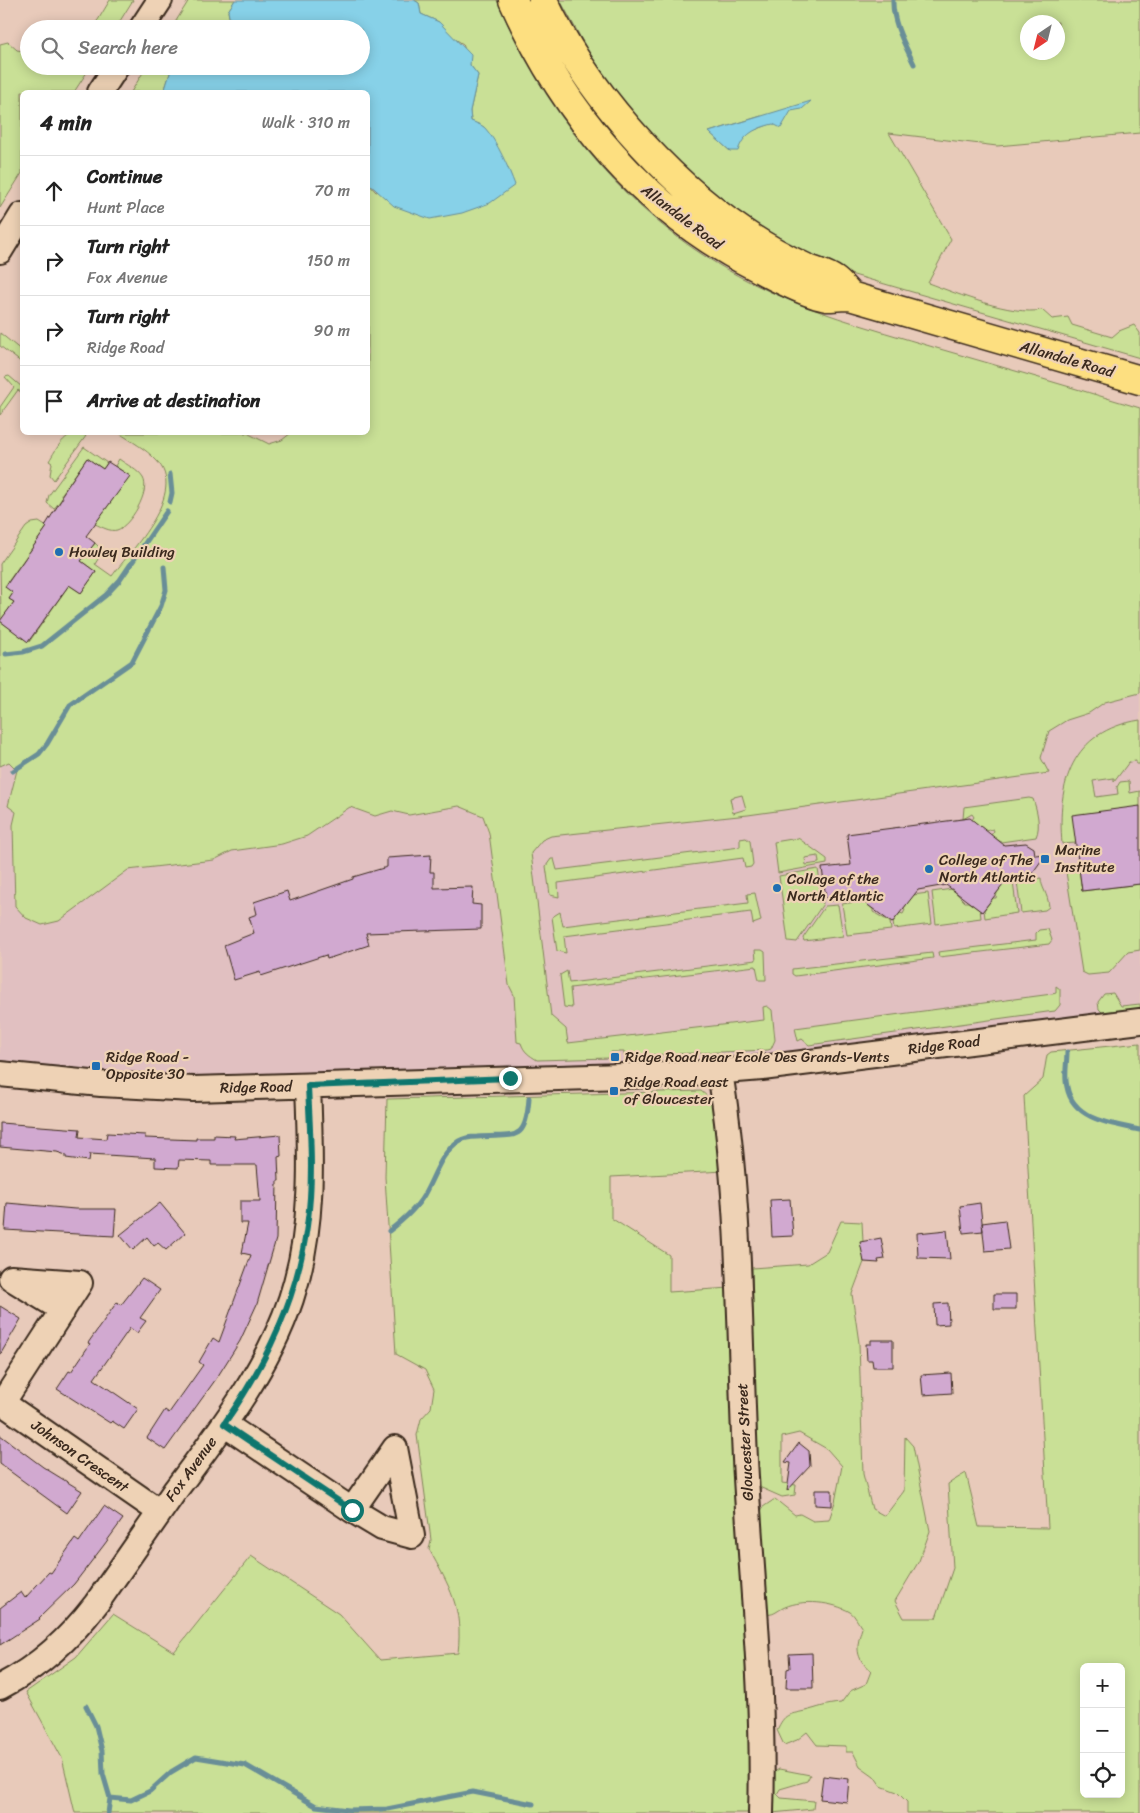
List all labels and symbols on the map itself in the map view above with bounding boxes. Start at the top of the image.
north arrow [1020,15,1065,60]
street label: Allandale Road [635,177,729,257]
street label: Allandale Road [1016,333,1118,385]
place label: Howley Building [69,539,175,565]
marker: Howley Building [53,546,65,558]
place label: Marine Institute [1054,837,1115,880]
place label: College of The North Atlantic [939,847,1036,890]
marker: Marine Institute [1039,853,1051,865]
marker: College of The North Atlantic [923,863,935,875]
place label: Collage of the North Atlantic [787,866,884,909]
marker: Collage of the North Atlantic [771,882,783,894]
street label: Ridge Road [907,1028,983,1062]
place label: Ridge Road - Opposite 30 [106,1044,189,1087]
place label: Ridge Road near Ecole Des Grands-Vents [625,1044,890,1070]
marker: Ridge Road near Ecole Des Grands-Vents [609,1051,621,1063]
marker: Ridge Road - Opposite 30 [90,1060,102,1072]
route end [499,1067,522,1090]
place label: Ridge Road east of Gloucester [624,1069,729,1112]
street label: Ridge Road [220,1073,293,1101]
marker: Ridge Road east of Gloucester [608,1085,620,1097]
street label: Gloucester Street [729,1382,761,1501]
street label: Johnson Crescent [25,1412,135,1500]
street label: Fox Avenue [158,1430,224,1507]
route start [341,1499,364,1522]

